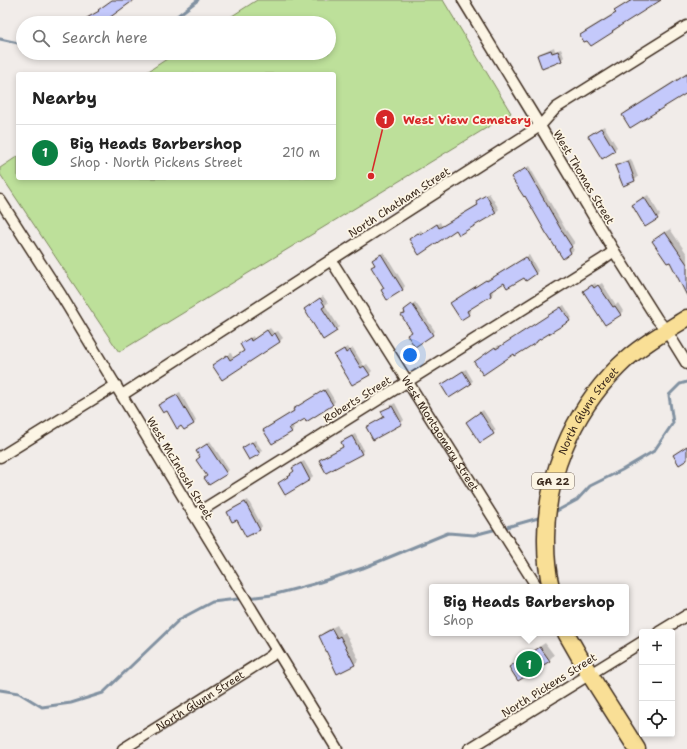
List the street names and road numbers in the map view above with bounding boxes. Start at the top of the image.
street label: West Thomas Street [549,127,618,227]
street label: North Chatham Street [345,164,453,241]
street label: North Glynn Street [555,364,622,457]
street label: Roberts Street [320,372,394,426]
street label: West Montgomery Street [398,373,482,495]
street label: West McIntosh Street [143,414,216,523]
road number: GA 22 [532,473,574,489]
street label: North Pickens Street [499,650,600,721]
street label: North Glynn Street [153,667,248,735]

